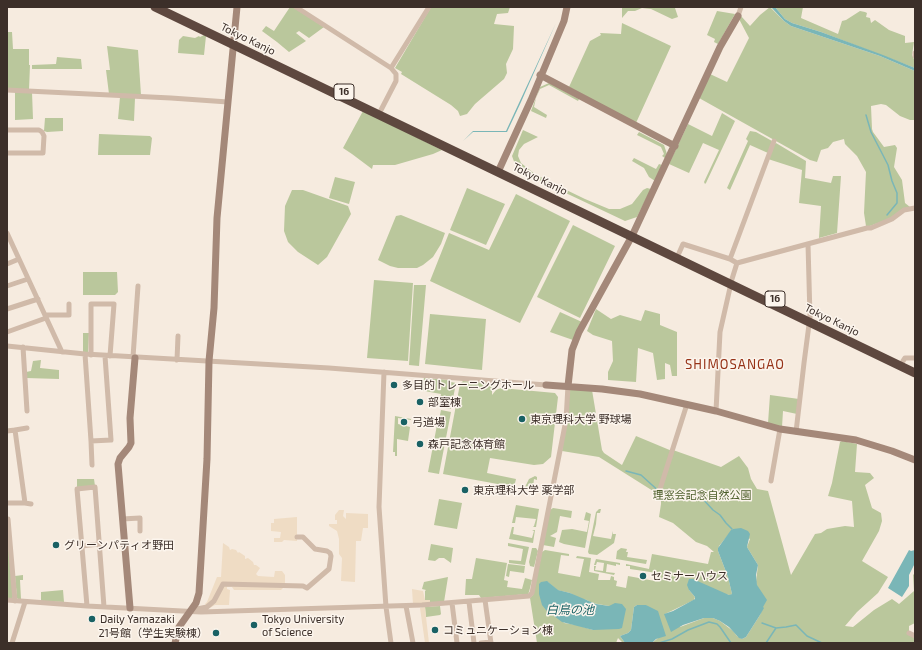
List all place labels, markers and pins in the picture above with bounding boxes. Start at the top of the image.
place label: 多目的トレーニングホール [402,378,534,392]
marker: 多目的トレーニングホール [389,380,399,390]
place label: 部室棟 [428,395,461,409]
marker: 部室棟 [415,397,425,407]
place label: 東京理科大学 野球場 [530,412,631,426]
marker: 東京理科大学 野球場 [517,414,527,424]
place label: 弓道場 [412,415,445,429]
marker: 弓道場 [399,417,409,427]
place label: 森戸記念体育館 [428,437,505,451]
marker: 森戸記念体育館 [415,439,425,449]
place label: 東京理科大学 薬学部 [473,483,574,497]
marker: 東京理科大学 薬学部 [460,485,470,495]
place label: グリーンパティオ野田 [64,538,174,552]
marker: グリーンパティオ野田 [51,540,61,550]
place label: セミナーハウス [651,569,728,583]
marker: セミナーハウス [638,571,648,581]
place label: Daily Yamazaki [100,612,175,626]
place label: Tokyo University of Science [262,612,344,638]
marker: Daily Yamazaki [87,614,97,624]
marker: Tokyo University of Science [249,620,259,630]
place label: コミュニケーション棟 [443,623,553,637]
marker: コミュニケーション棟 [430,625,440,635]
place label: 21号館（学生実験棟） [98,626,208,640]
marker: 21号館（学生実験棟） [211,628,221,638]

